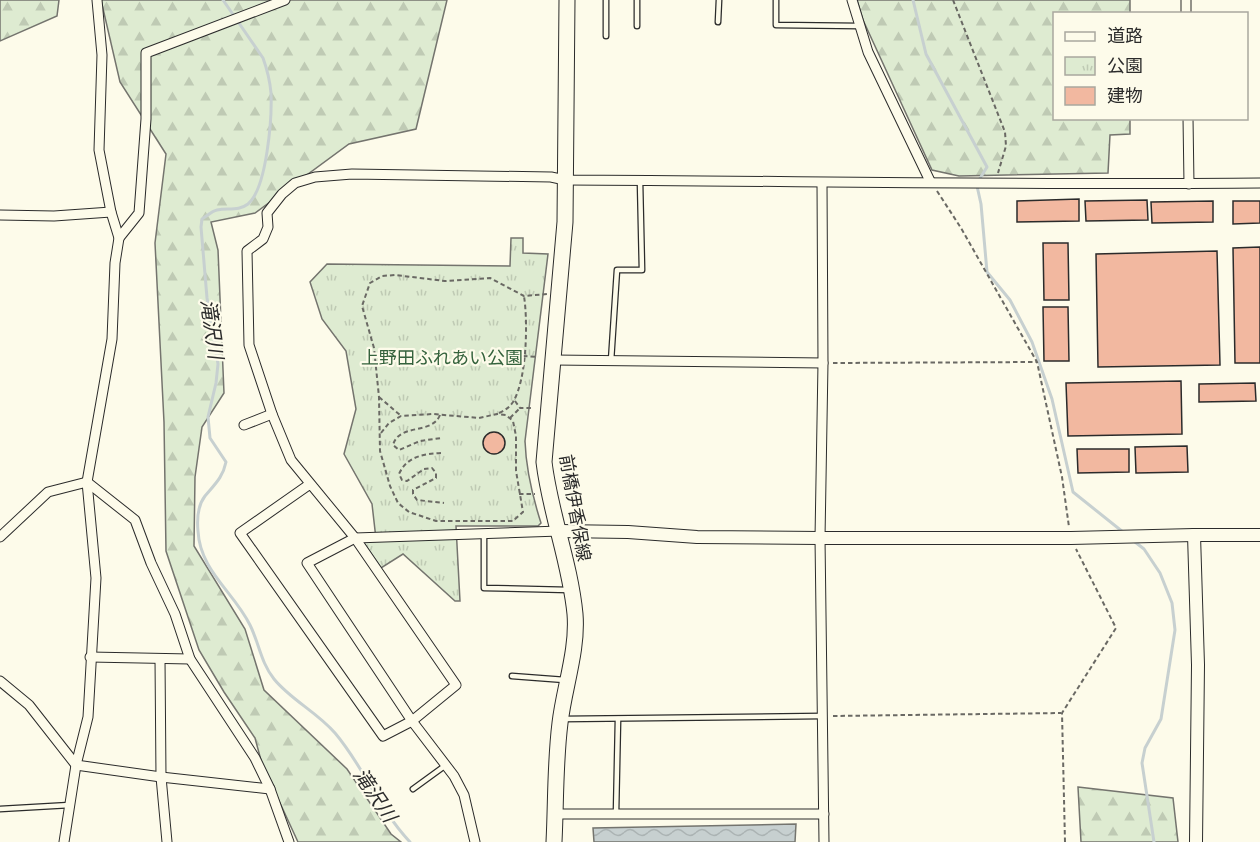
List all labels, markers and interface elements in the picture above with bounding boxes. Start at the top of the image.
legend [1053,12,1248,120]
text: 道路 [1107,24,1143,46]
text: 公園 [1107,54,1143,76]
text: 建物 [1107,84,1143,106]
water label: 滝沢川 [197,297,229,362]
park label: 上野田ふれあい公園 [361,346,523,368]
street label: 前橋伊香保線 [556,453,596,563]
water label: 滝沢川 [349,763,404,828]

